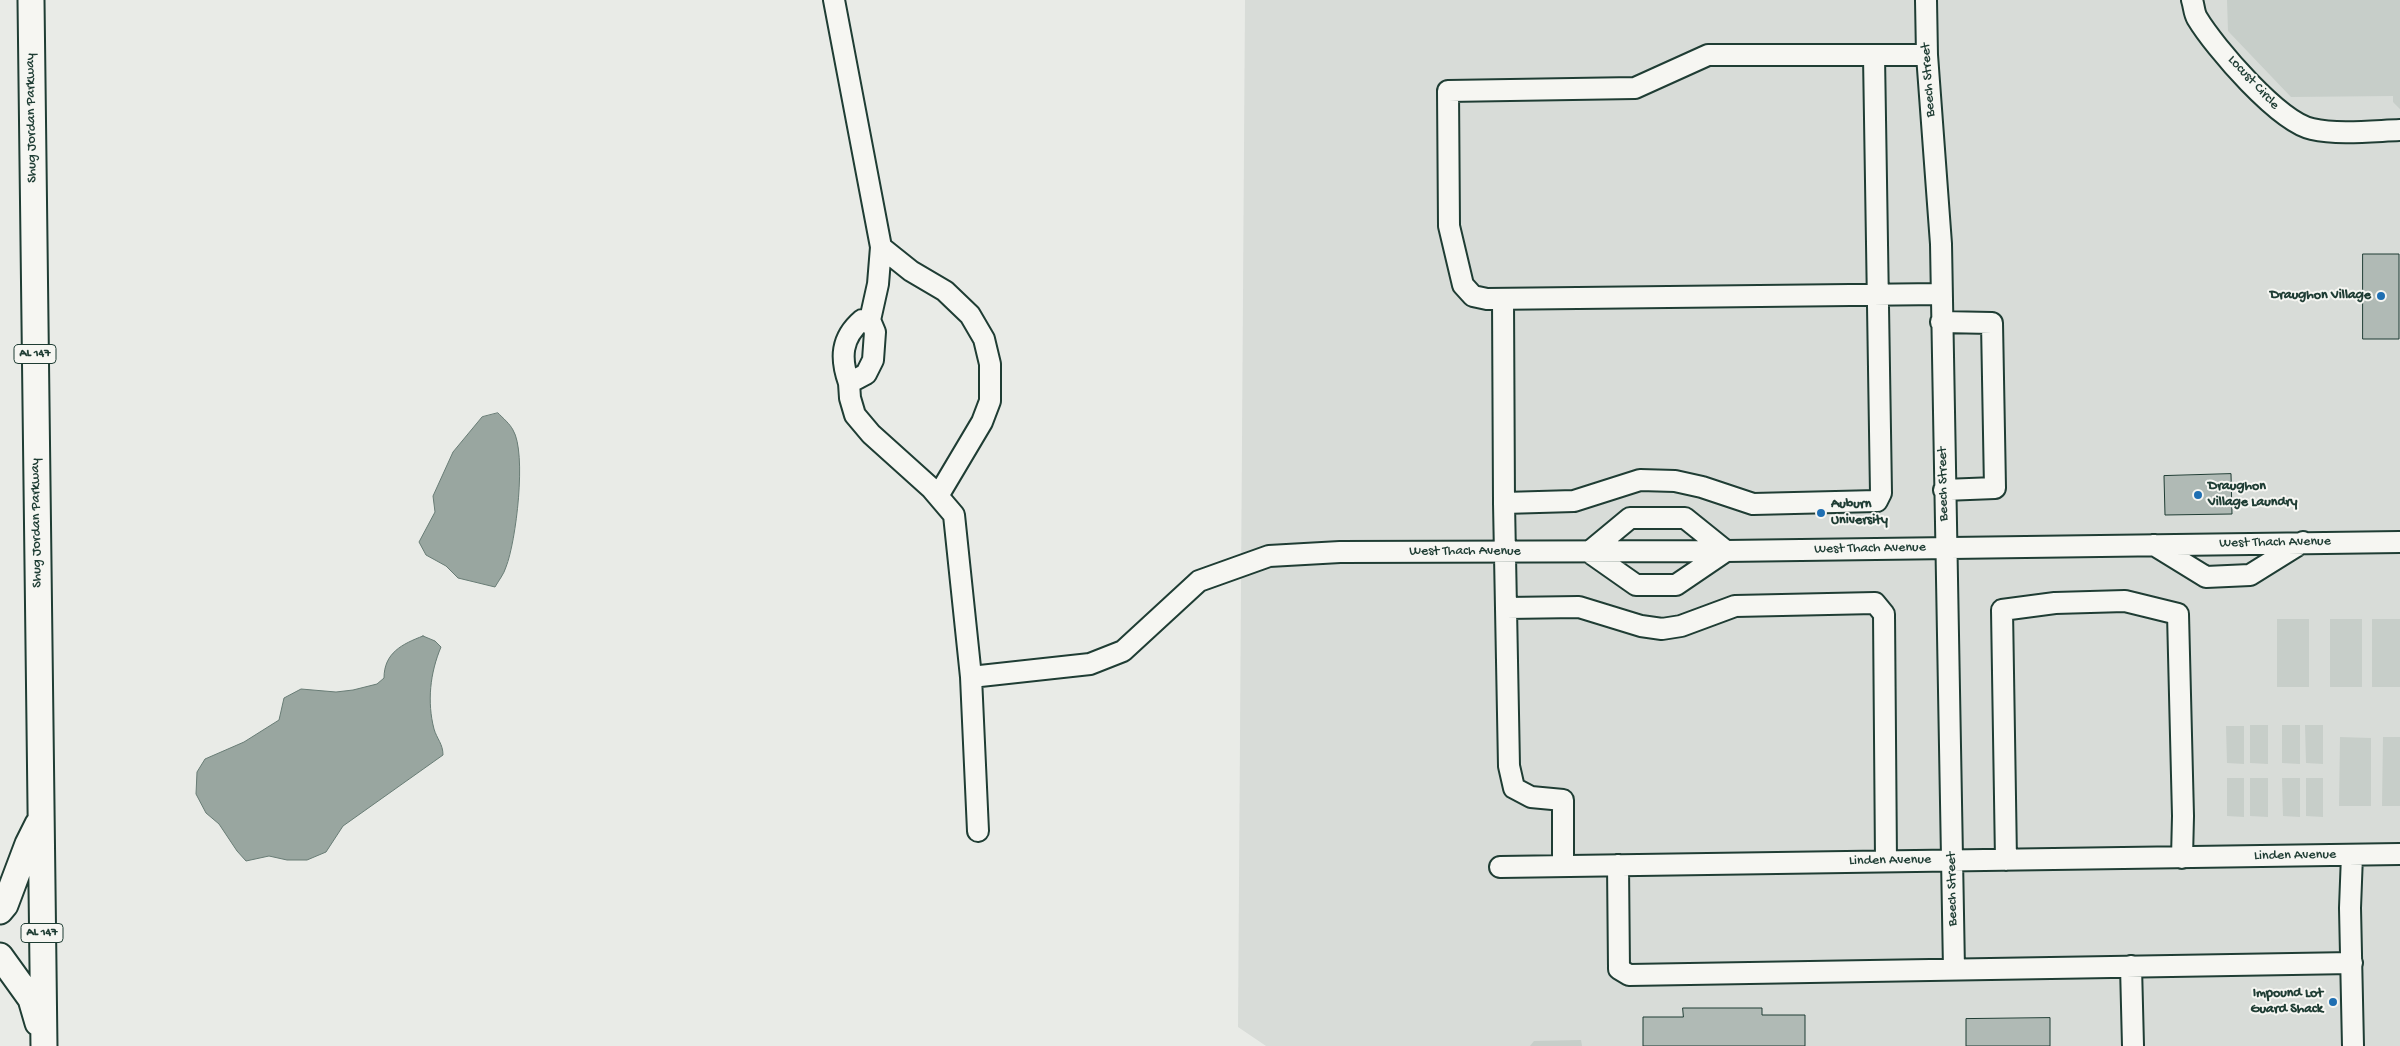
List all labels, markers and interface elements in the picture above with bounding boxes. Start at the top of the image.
street label: Beech Street [1918,42,1940,118]
street label: Locust Circle [2223,52,2283,114]
street label: Shug Jordan Parkway [22,53,42,183]
place label: Draughon Village [2270,288,2371,304]
marker: Draughon Village [2375,290,2387,302]
road number: AL 147 [14,344,56,364]
street label: Beech Street [1935,447,1953,521]
street label: Shug Jordan Parkway [27,458,47,588]
place label: Draughon Village Laundry [2208,479,2297,512]
marker: Draughon Village Laundry [2192,489,2204,501]
place label: Auburn University [1831,497,1888,530]
marker: Auburn University [1815,507,1827,519]
street label: West Thach Avenue [2219,534,2331,552]
street label: West Thach Avenue [1814,540,1926,558]
street label: West Thach Avenue [1409,544,1521,560]
street label: Linden Avenue [2254,847,2336,865]
street label: Linden Avenue [1849,852,1931,870]
street label: Beech Street [1944,852,1962,926]
road number: AL 147 [21,924,63,942]
place label: Impound Lot Guard Shack [2251,986,2323,1019]
marker: Impound Lot Guard Shack [2327,996,2339,1008]

